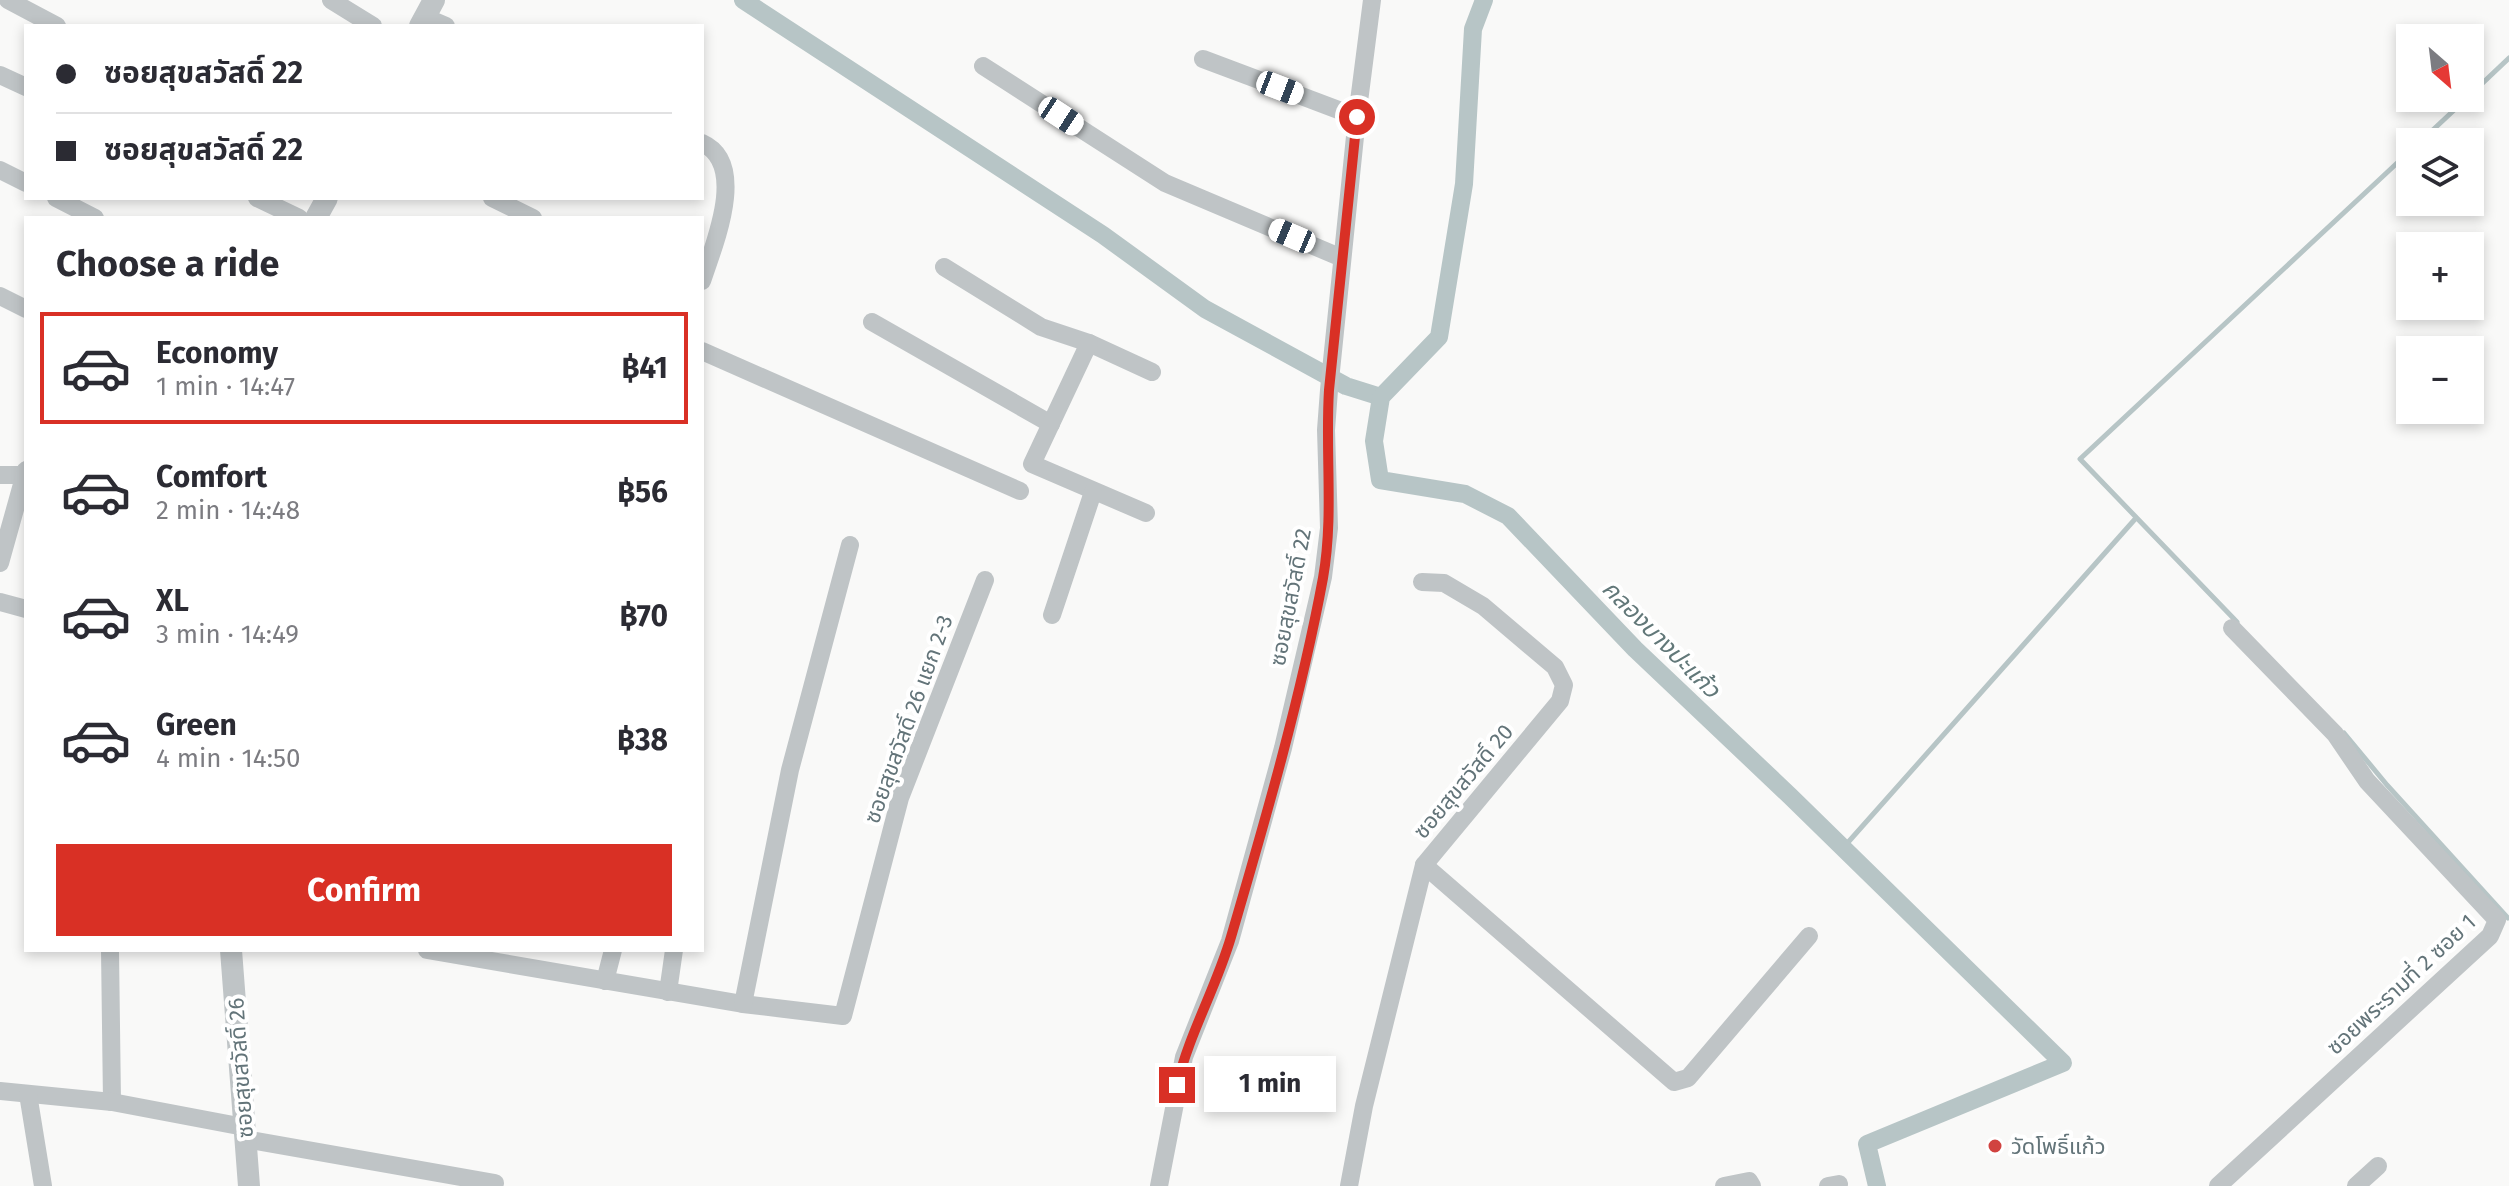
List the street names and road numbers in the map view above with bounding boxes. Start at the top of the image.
street label: ซอยสุขสวัสดิ์ 22 [1264,526,1317,668]
street label: ซอยสุขสวัสดิ์ 26 แยก 2-3 [858,611,959,827]
street label: ซอยสุขสวัสดิ์ 20 [1408,719,1519,844]
street label: ซอยพระรามที่ 2 ซอย 1 [2320,907,2481,1060]
street label: ซอยสุขสวัสดิ์ 26 [222,997,259,1139]

